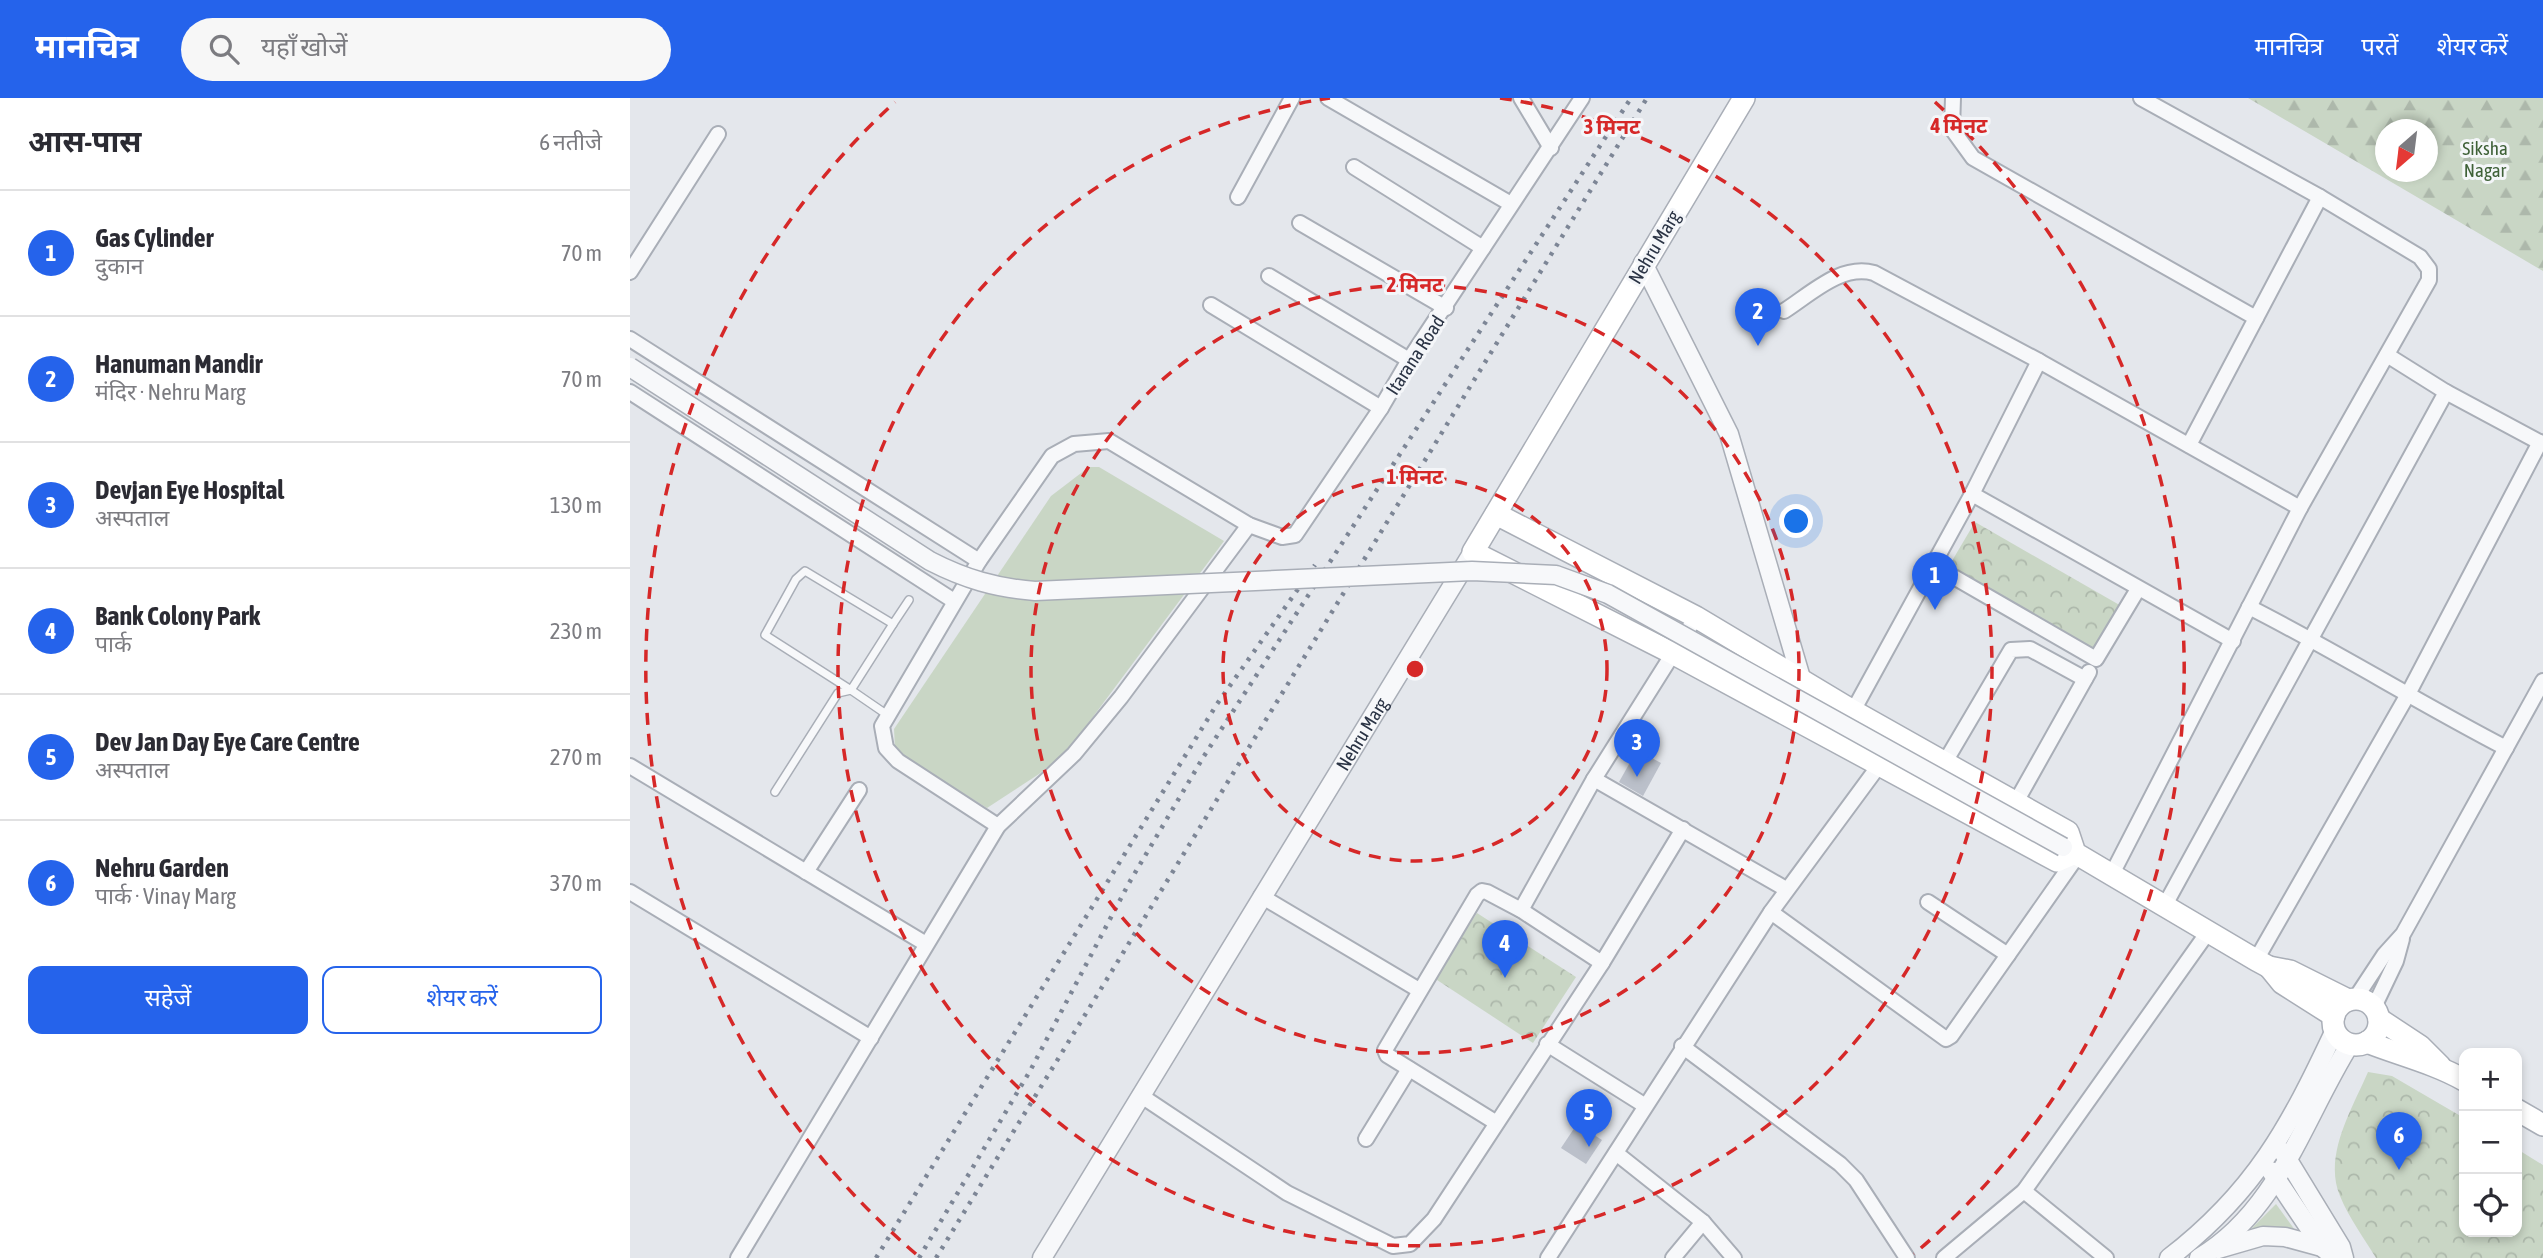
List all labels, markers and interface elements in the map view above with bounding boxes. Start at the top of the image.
search box [181,18,671,81]
text: मानचित्र [35,27,139,65]
icon: search [205,30,243,68]
text: यहाँ खोजें [261,32,348,62]
text: मानचित्र [2255,33,2323,60]
text: परतें [2361,33,2398,60]
text: शेयर करें [2436,33,2508,60]
text: 4 मिनट [1930,113,1988,137]
text: 3 मिनट [1584,114,1641,138]
north arrow [2375,119,2438,182]
text: आस-पास [28,124,141,158]
text: 6 नतीजे [539,129,602,155]
park label: Siksha Nagar [2462,137,2508,181]
street label: Nehru Marg [1624,206,1685,287]
text: Gas Cylinder [95,223,213,253]
text: 1 [46,240,56,266]
text: 70 m [561,240,602,266]
text: दुकान [95,253,144,279]
text: 2 मिनट [1387,272,1444,296]
pin: 2 [1735,288,1781,346]
street label: Itarana Road [1381,311,1449,399]
text: Hanuman Mandir [95,349,262,379]
text: 2 [46,366,56,392]
text: 70 m [561,366,602,392]
text: मंदिर · Nehru Marg [95,379,246,405]
text: 1 मिनट [1387,464,1444,488]
text: Devjan Eye Hospital [95,475,284,505]
text: 3 [46,492,56,518]
text: 130 m [550,492,602,518]
your location [1779,504,1813,538]
text: अस्पताल [95,505,169,531]
pin: 1 [1912,552,1958,610]
text: Bank Colony Park [95,601,260,631]
text: 4 [46,618,56,644]
text: 230 m [550,618,602,644]
text: पार्क [95,631,132,657]
centre of rings [1403,657,1427,681]
street label: Nehru Marg [1331,693,1393,774]
pin: 3 [1614,719,1660,777]
text: Dev Jan Day Eye Care Centre [95,727,360,757]
text: 5 [46,744,56,770]
text: 270 m [550,744,602,770]
text: अस्पताल [95,757,169,783]
text: Nehru Garden [95,853,229,883]
text: 6 [46,870,56,896]
text: 370 m [550,870,602,896]
text: पार्क · Vinay Marg [95,883,236,909]
pin: 4 [1482,920,1528,978]
button: सहेजें [28,966,308,1034]
button: शेयर करें [322,966,602,1034]
map controls [2459,1048,2522,1237]
button: + [2459,1048,2522,1111]
pin: 5 [1566,1089,1612,1147]
button: − [2459,1111,2522,1174]
pin: 6 [2376,1112,2422,1170]
button: locate [2459,1174,2522,1237]

